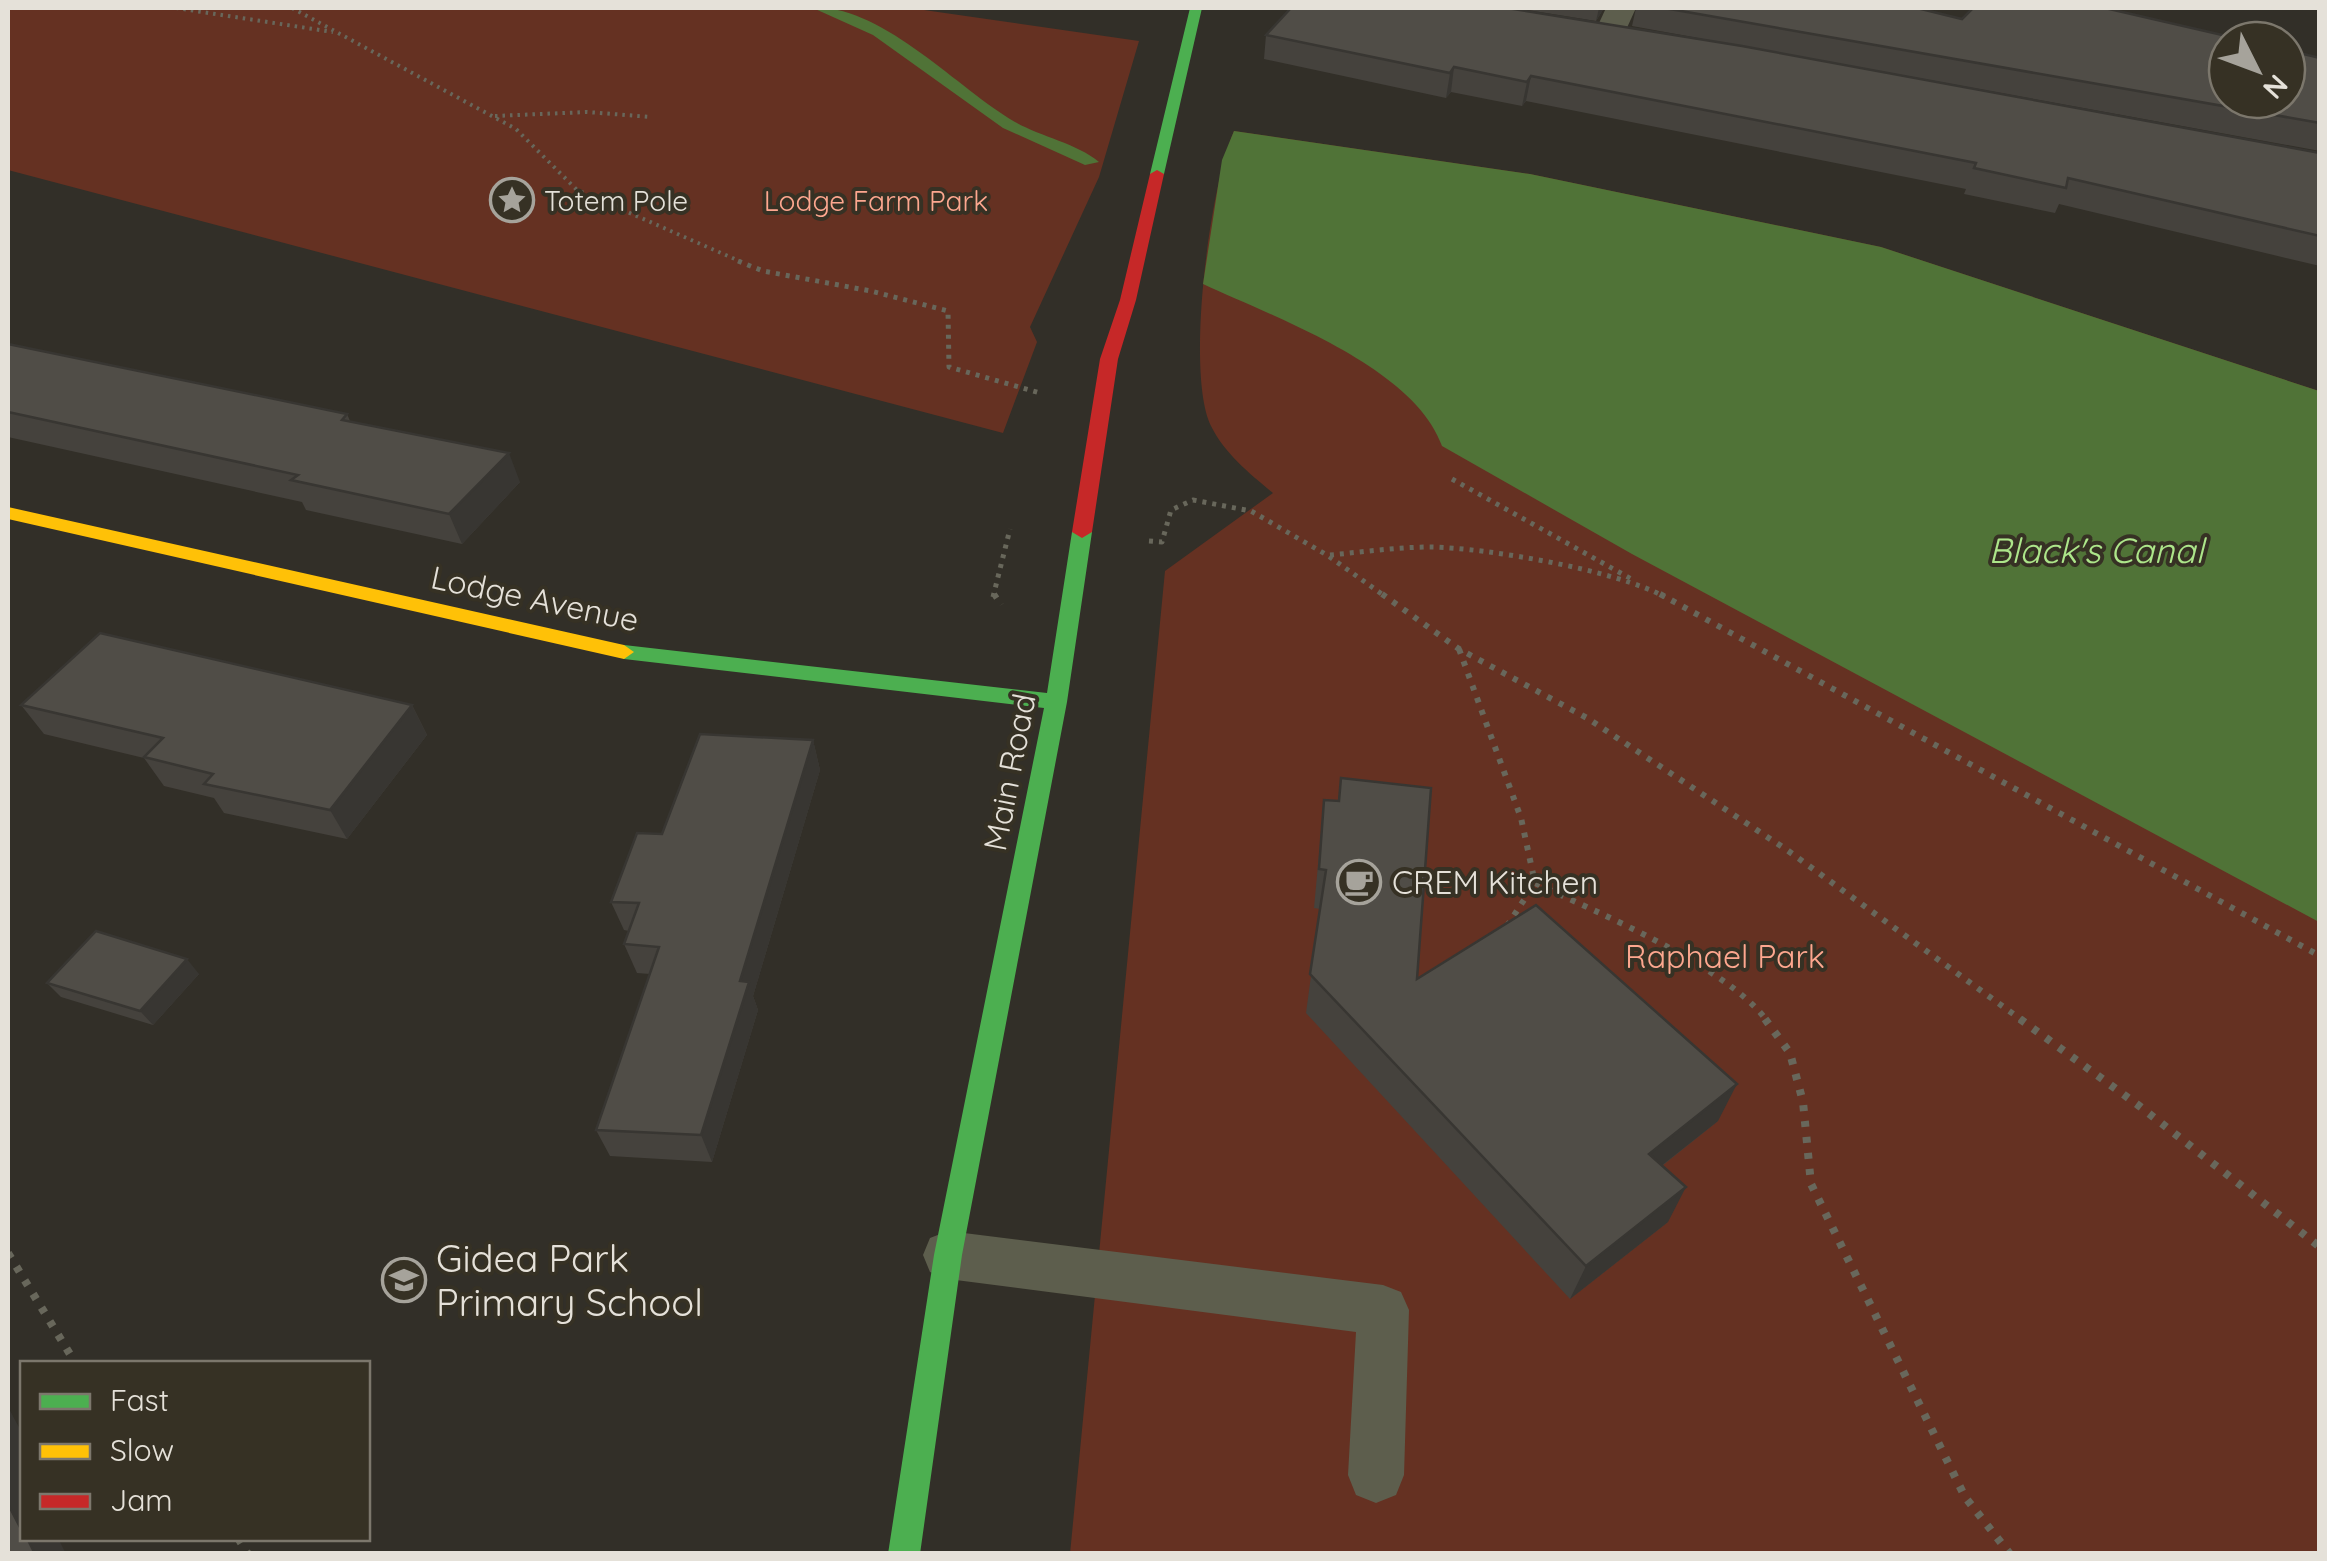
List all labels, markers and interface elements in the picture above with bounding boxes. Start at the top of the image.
north arrow [2207,20,2307,120]
text: N [2256,68,2296,106]
place icon: Totem Pole [489,177,535,223]
place label: Totem Pole [544,183,688,218]
park label: Lodge Farm Park [764,183,988,218]
water label: Black's Canal [1988,528,2207,572]
street label: Lodge Avenue [427,556,643,640]
street label: Main Road [974,690,1044,854]
cafe icon: CREM Kitchen [1336,859,1382,905]
place label: CREM Kitchen [1392,862,1598,902]
park label: Raphael Park [1625,936,1825,976]
place label: Gidea Park Primary School [436,1234,703,1326]
school or university icon: Gidea Park Primary School [381,1257,427,1303]
legend [20,1361,370,1541]
text: Fast [110,1381,169,1419]
text: Slow [110,1431,174,1469]
text: Jam [110,1481,173,1519]

